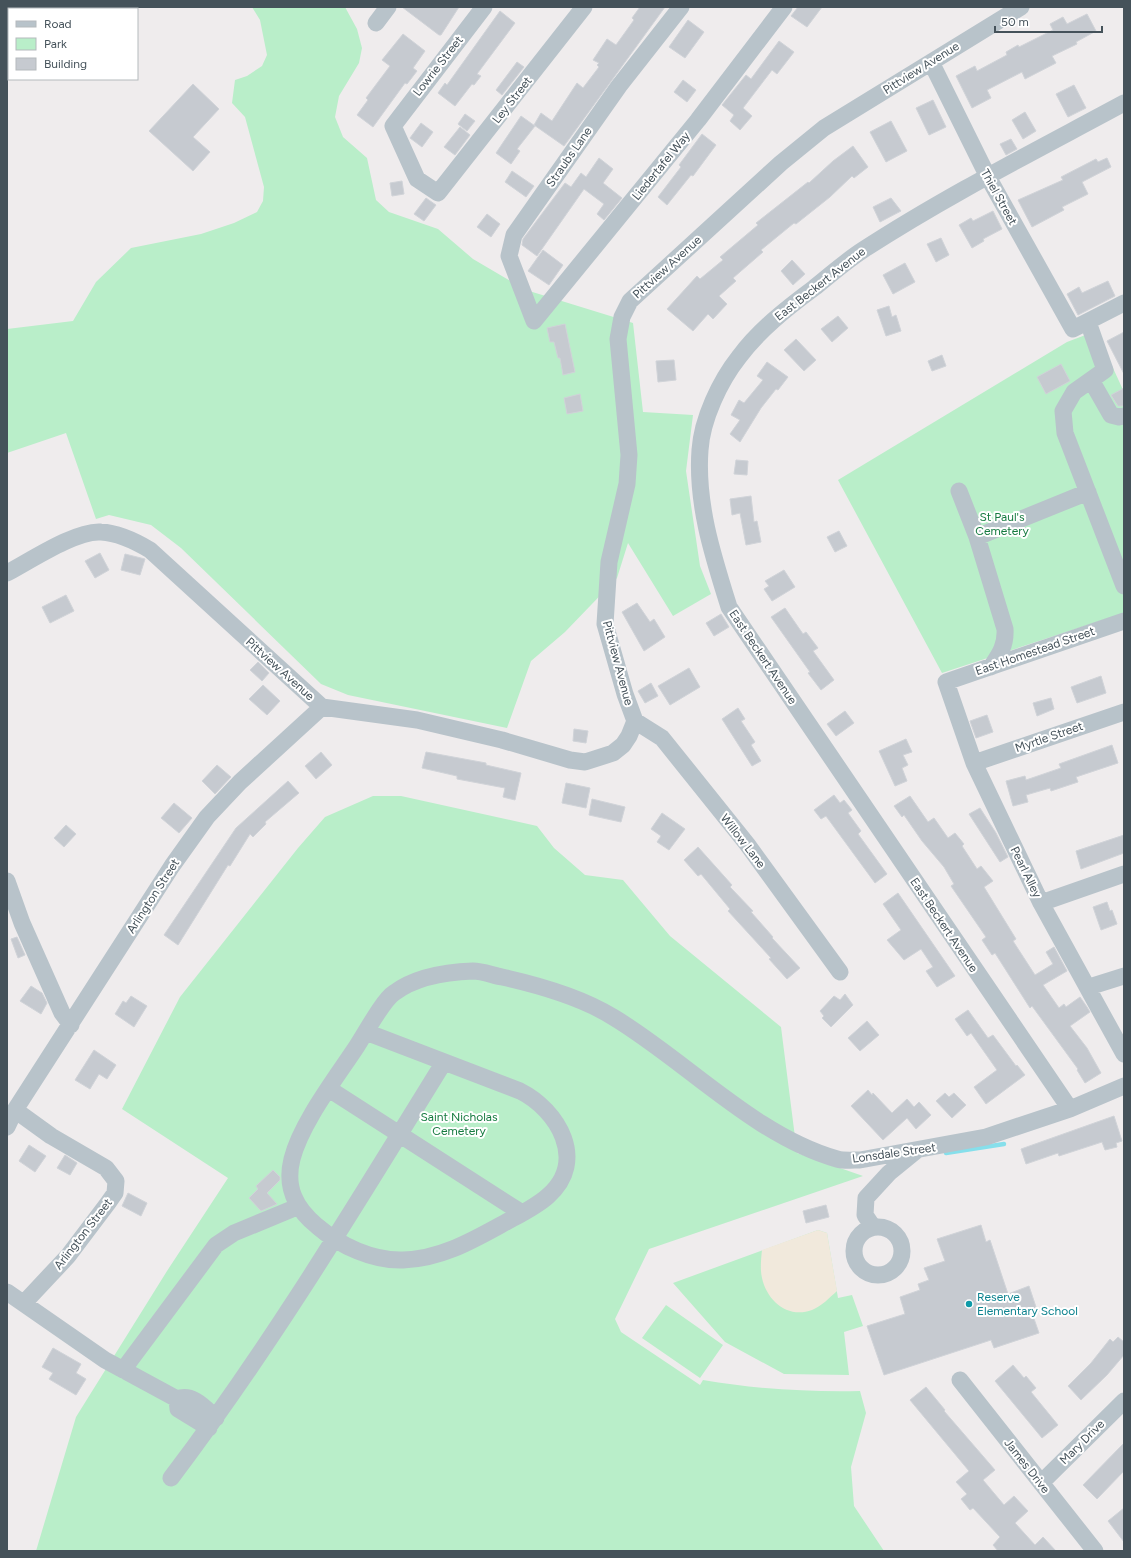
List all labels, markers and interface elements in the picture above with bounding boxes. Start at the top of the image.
legend [8,8,138,80]
scale bar [995,8,1102,34]
text: 50 m [1001,15,1029,29]
text: Road [44,17,72,31]
street label: Lowrie Street [410,33,466,99]
text: Park [44,37,67,51]
street label: Pittview Avenue [880,39,962,97]
text: Building [44,57,87,71]
street label: Ley Street [489,73,535,126]
street label: Straubs Lane [543,124,595,190]
street label: Liedertafel Way [629,129,693,203]
street label: Thiel Street [978,167,1020,228]
street label: Pittview Avenue [630,232,704,301]
street label: East Beckert Avenue [772,244,868,324]
park label: St Paul's Cemetery [975,510,1029,538]
street label: East Beckert Avenue [726,607,800,707]
street label: Pittview Avenue [600,619,636,707]
street label: East Homestead Street [973,624,1097,678]
street label: Pittview Avenue [243,635,317,704]
street label: Myrtle Street [1013,719,1085,755]
street label: Willow Lane [718,811,769,871]
street label: Pearl Alley [1008,844,1045,901]
street label: Arlington Street [124,856,183,936]
street label: East Beckert Avenue [907,875,981,975]
park label: Saint Nicholas Cemetery [420,1110,498,1138]
street label: Lonsdale Street [851,1140,937,1166]
street label: Arlington Street [51,1195,115,1272]
place label: Reserve Elementary School [977,1290,1078,1318]
marker: Reserve Elementary School [964,1299,974,1309]
street label: Mary Drive [1057,1416,1108,1467]
street label: James Drive [1001,1436,1053,1496]

